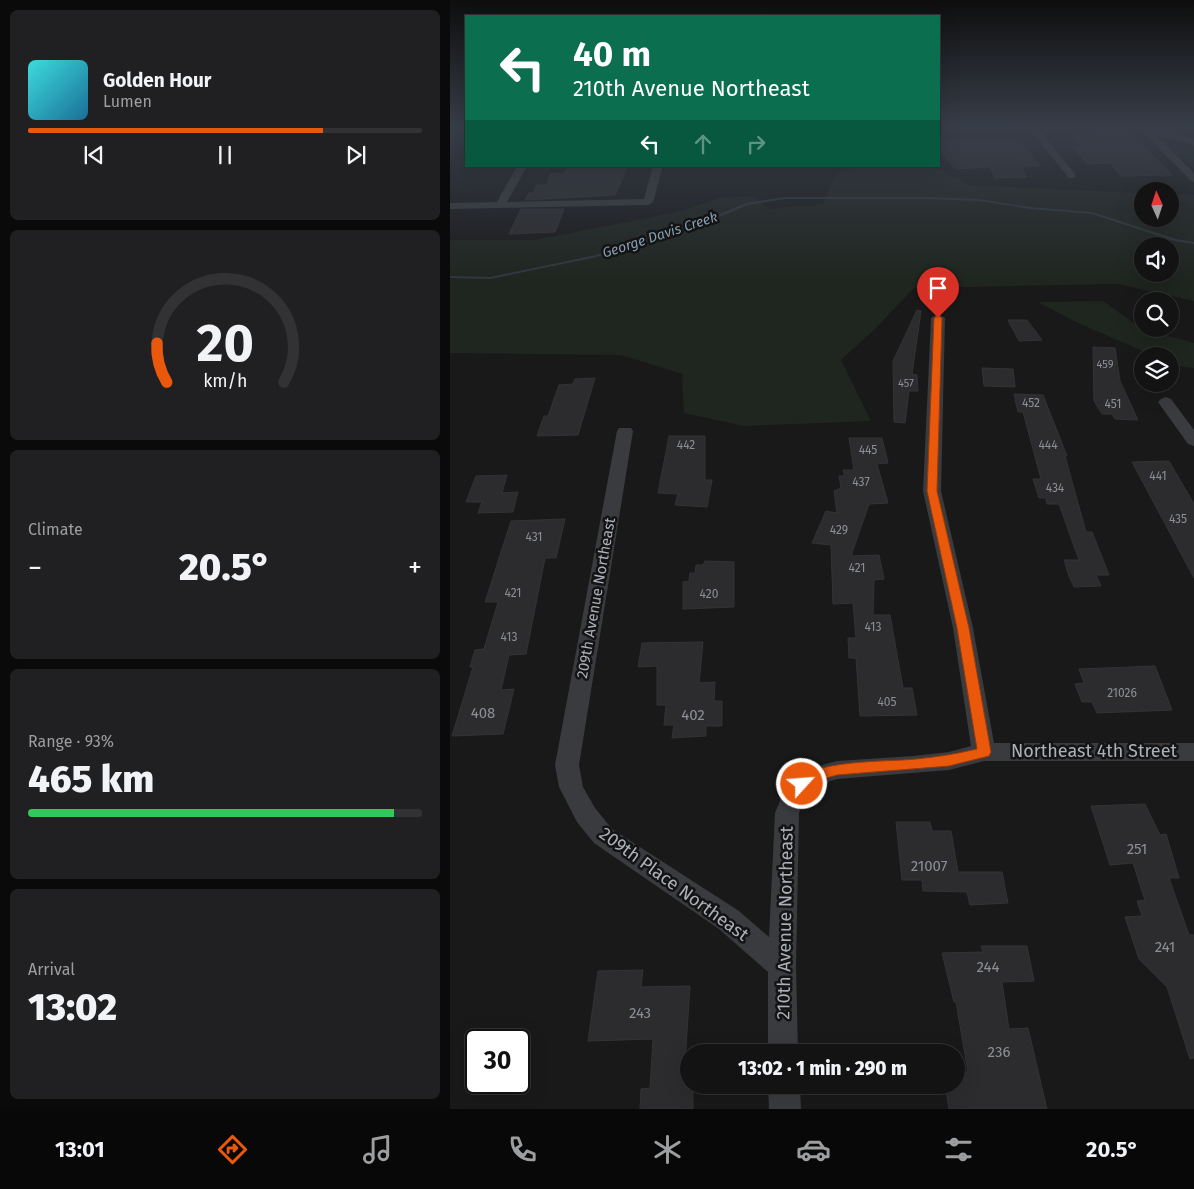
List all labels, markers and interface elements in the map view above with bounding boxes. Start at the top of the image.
text: 40 m [573,33,651,75]
icon: left [490,35,555,100]
text: Golden Hour [103,69,212,92]
text: 210th Avenue Northeast [573,75,810,102]
text: Lumen [103,92,152,111]
icon: left [636,130,664,158]
icon: ahead [689,130,717,158]
icon: right [742,130,770,158]
icon: previous [80,141,108,169]
icon: pause [211,141,239,169]
icon: next [342,141,370,169]
north arrow [1134,182,1179,228]
map controls [1134,182,1179,392]
water label: George Davis Creek [600,208,720,262]
button: sound [1134,237,1179,282]
pin [917,267,959,318]
icon: arrive [924,274,952,302]
button: search [1134,292,1179,337]
text: 20 [196,312,254,375]
button: layers [1134,347,1179,392]
house number: 459 [1097,358,1114,371]
text: km/h [203,370,247,392]
house number: 457 [898,377,914,390]
house number: 452 [1022,396,1040,410]
house number: 451 [1105,397,1121,411]
house number: 442 [677,438,695,452]
house number: 444 [1038,438,1058,452]
house number: 445 [859,443,877,457]
house number: 441 [1149,469,1167,483]
house number: 437 [852,475,870,489]
house number: 434 [1046,481,1065,495]
house number: 435 [1169,512,1187,526]
street label: 209th Avenue Northeast [573,516,619,680]
text: Climate [28,520,83,539]
house number: 429 [830,523,848,537]
house number: 431 [525,530,543,544]
text: 20.5° [179,544,271,590]
text: − [28,551,42,584]
text: + [408,551,422,584]
house number: 421 [849,561,865,575]
house number: 421 [505,586,521,600]
house number: 420 [700,587,719,601]
house number: 413 [865,620,881,634]
house number: 413 [501,630,517,644]
house number: 21026 [1107,686,1137,700]
house number: 405 [877,695,897,709]
house number: 408 [471,704,495,722]
house number: 402 [681,706,705,724]
text: Range · 93% [28,732,114,751]
street label: Northeast 4th Street [1011,740,1177,762]
text: 465 km [28,756,154,802]
position arrow [775,757,827,809]
street label: 209th Place Northeast [595,822,753,946]
street label: 210th Avenue Northeast [772,826,798,1020]
house number: 251 [1127,840,1147,858]
house number: 21007 [911,857,948,875]
house number: 241 [1155,938,1175,956]
house number: 244 [977,958,1000,976]
text: Arrival [28,960,75,979]
text: 13:02 [28,984,117,1030]
house number: 243 [629,1004,651,1022]
speed limit sign: 30 [465,1029,530,1094]
house number: 236 [988,1043,1010,1061]
text: 13:02 · 1 min · 290 m [738,1057,907,1080]
icon: directions [215,1132,250,1167]
icon: music [360,1132,395,1167]
icon: phone [505,1132,540,1167]
icon: climate [650,1132,685,1167]
icon: car [796,1132,831,1167]
icon: filters [941,1132,976,1167]
text: 13:01 [55,1136,105,1163]
text: 20.5° [1086,1136,1139,1163]

